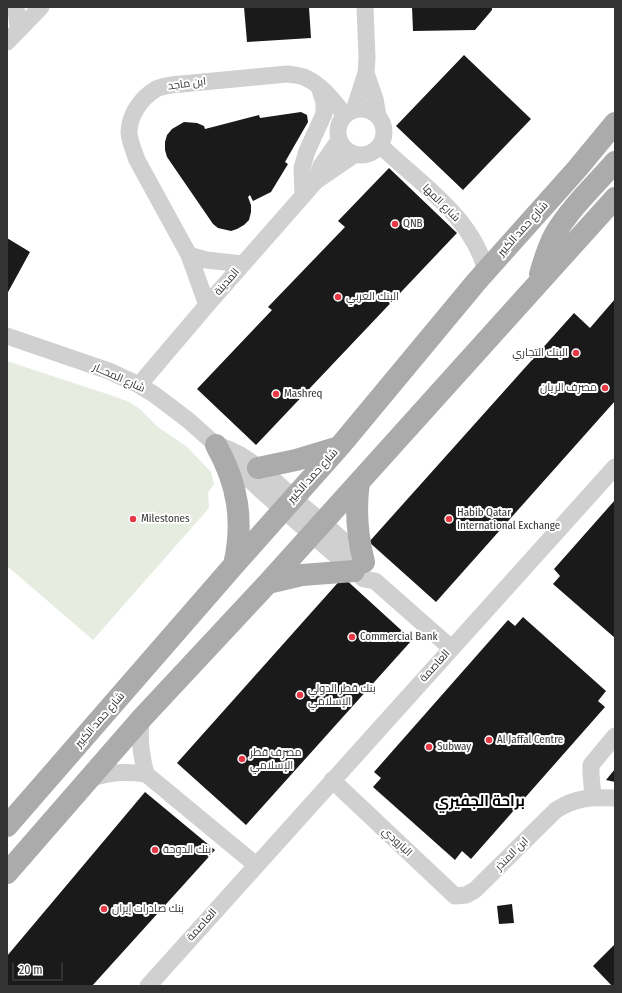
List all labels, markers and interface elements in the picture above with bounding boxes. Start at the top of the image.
street label: ابن ماجد [167,75,207,93]
street label: شارع المها [419,181,463,225]
street label: شارع حمد الكبير [495,199,551,259]
place label: QNB [403,217,423,231]
marker: QNB [390,219,400,229]
street label: المدينة [212,266,242,298]
place label: البنك العربي [346,290,399,304]
marker: البنك العربي [333,292,343,302]
place label: البنك التجاري [512,346,568,360]
marker: البنك التجاري [571,348,581,358]
street label: شارع المحــار [91,361,147,395]
place label: مصرف الريان [540,381,597,395]
marker: مصرف الريان [600,383,610,393]
place label: Mashreq [284,387,322,401]
marker: Mashreq [271,389,281,399]
street label: شارع حمد الكبير [285,446,341,506]
place label: Habib Qatar International Exchange [457,506,560,532]
place label: Milestones [141,512,190,526]
marker: Milestones [128,514,138,524]
marker: Habib Qatar International Exchange [444,514,454,524]
place label: Commercial Bank [360,630,438,644]
marker: Commercial Bank [347,632,357,642]
street label: العاصمة [417,647,453,685]
place label: بنك قطر الدولي الإسلامي [308,682,376,708]
street label: شارع حمد الكبير [72,690,128,750]
marker: بنك قطر الدولي الإسلامي [295,690,305,700]
place label: Al Jaffal Centre [497,733,563,747]
marker: Al Jaffal Centre [484,735,494,745]
place label: Subway [437,740,471,754]
marker: Subway [424,742,434,752]
place label: مصرف قطر الإسلامي [250,746,302,772]
marker: مصرف قطر الإسلامي [237,754,247,764]
district label: براحة الجفيري [435,793,525,811]
street label: البارودي [379,825,415,859]
street label: ابن المنذر [493,835,531,873]
place label: بنك الدوحة [163,843,211,857]
marker: بنك الدوحة [150,845,160,855]
place label: بنك صادرات إيران [112,902,184,916]
marker: بنك صادرات إيران [99,904,109,914]
street label: العاصمة [184,906,220,944]
scale bar [14,955,65,981]
text: 20 m [19,963,43,977]

